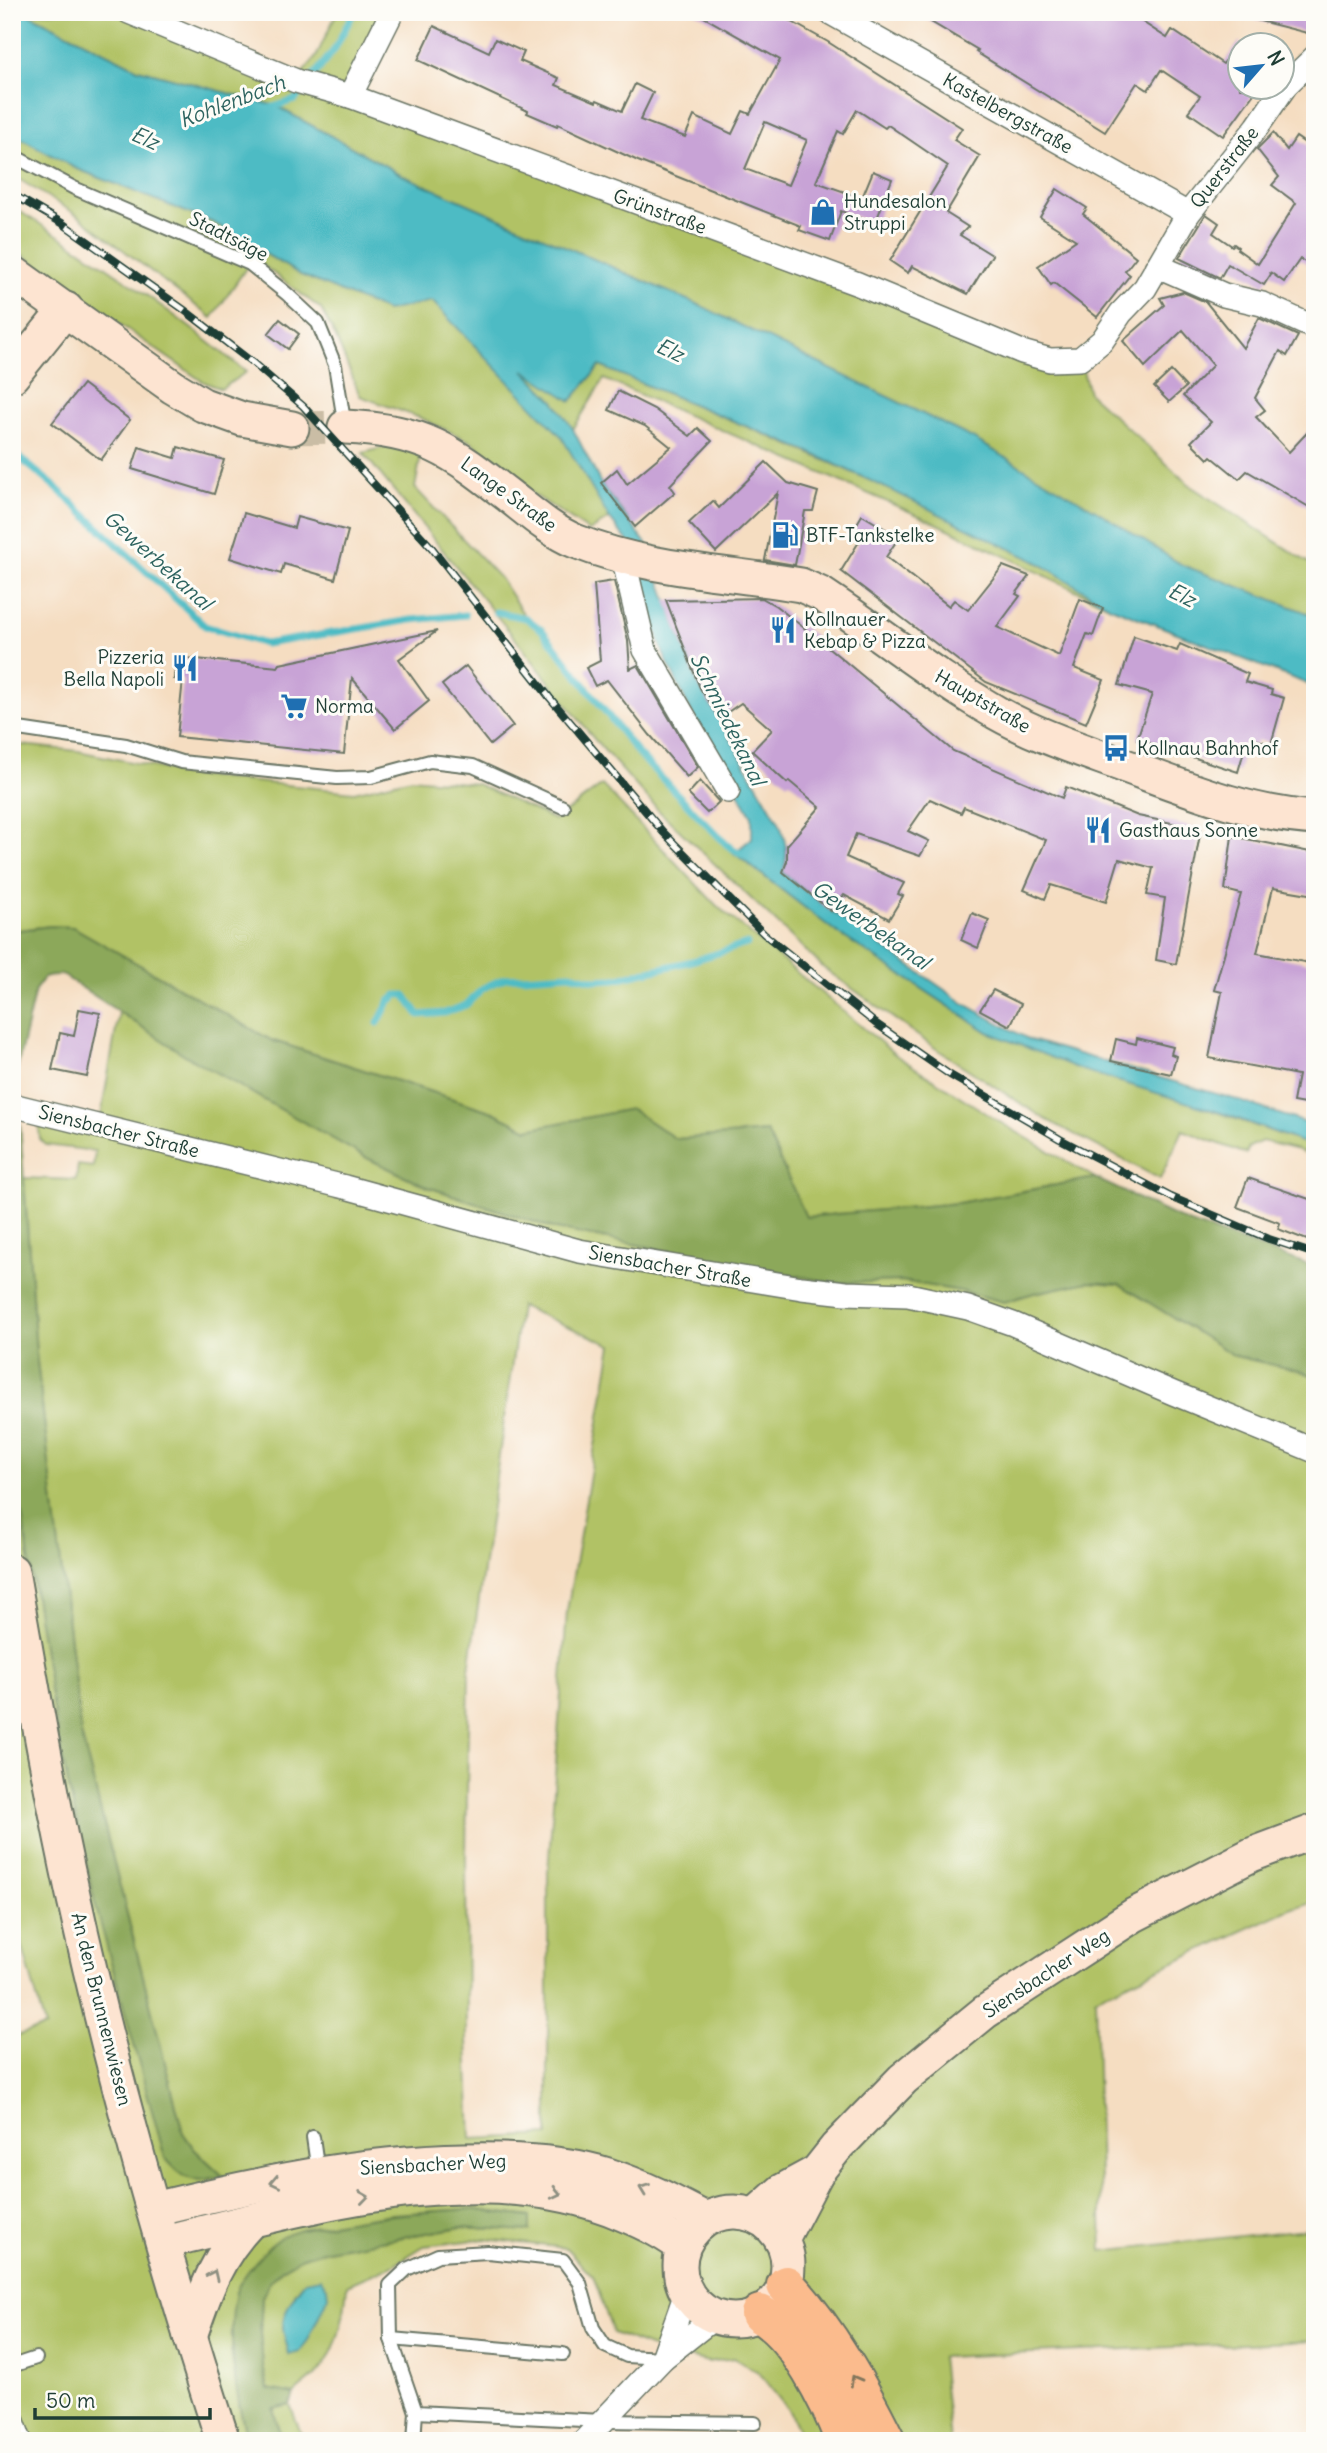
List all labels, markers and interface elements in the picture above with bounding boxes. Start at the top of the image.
north arrow [1226,32,1296,102]
text: N [1262,47,1290,69]
street label: Kastelbergstraße [939,67,1077,159]
water label: Kohlenbach [175,68,290,134]
water label: Elz [127,120,165,157]
street label: Querstraße [1185,121,1263,213]
street label: Grünstraße [610,183,710,239]
place label: Hundesalon Struppi [844,189,947,235]
shop icon: Hundesalon Struppi [808,197,838,227]
street label: Stadtsäge [186,206,272,266]
water label: Elz [652,332,690,369]
street label: Lange Straße [456,451,562,537]
water label: Gewerbekanal [98,504,220,618]
fuel station icon: BTF-Tankstelke [770,520,800,550]
place label: BTF-Tankstelke [806,523,934,547]
water label: Elz [1164,577,1202,614]
place label: Kollnauer Kebap & Pizza [804,607,926,653]
restaurant icon: Kollnauer Kebap & Pizza [768,615,798,645]
place label: Pizzeria Bella Napoli [64,645,164,691]
water label: Schmiedekanal [684,648,773,793]
restaurant icon: Pizzeria Bella Napoli [170,653,200,683]
street label: Hauptstraße [931,664,1035,738]
supermarket icon: Norma [279,691,309,721]
place label: Norma [315,694,374,718]
bus stop icon: Kollnau Bahnhof [1101,733,1131,763]
place label: Kollnau Bahnhof [1137,736,1279,760]
restaurant icon: Gasthaus Sonne [1083,815,1113,845]
place label: Gasthaus Sonne [1119,818,1258,842]
water label: Gewerbekanal [807,875,938,977]
street label: Siensbacher Straße [36,1099,202,1163]
street label: Siensbacher Straße [587,1240,753,1292]
street label: An den Brunnenwiesen [66,1910,138,2108]
street label: Siensbacher Weg [978,1923,1114,2023]
street label: Siensbacher Weg [359,2148,507,2180]
one-way arrow [269,2173,281,2188]
one-way arrow [638,2183,650,2197]
one-way arrow [550,2185,562,2199]
one-way arrow [358,2189,370,2204]
one-way arrow [205,2270,219,2282]
one-way arrow [850,2375,863,2388]
scale bar [35,2376,210,2420]
text: 50 m [46,2387,95,2414]

